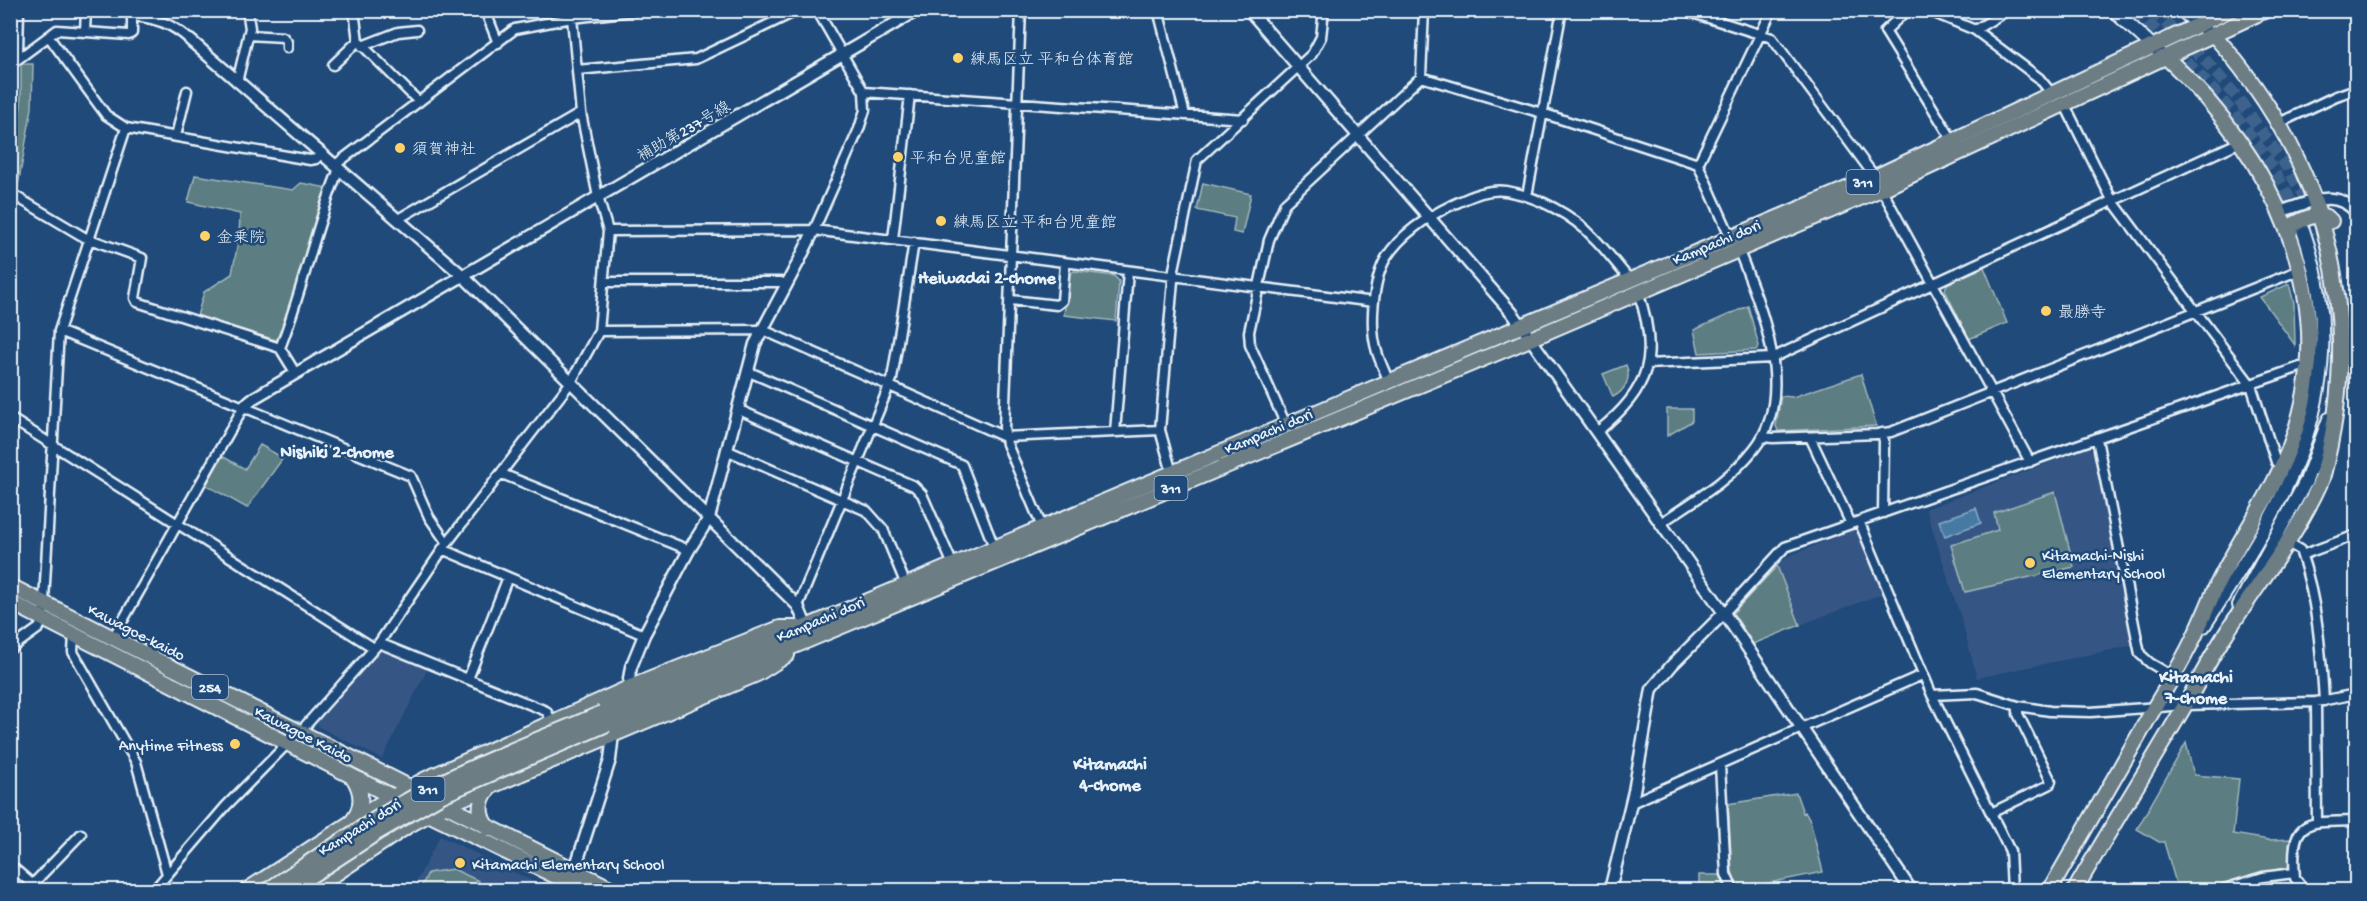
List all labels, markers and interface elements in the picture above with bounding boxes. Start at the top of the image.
place label: 練馬区立 平和台体育館 [970,50,1134,71]
marker: 練馬区立 平和台体育館 [951,51,965,65]
street label: 補助第237号線 [634,97,735,167]
marker: 須賀神社 [393,141,407,155]
place label: 須賀神社 [412,141,476,161]
place label: 平和台児童館 [910,149,1006,170]
marker: 平和台児童館 [891,150,905,164]
road number: 311 [1846,170,1880,194]
place label: 練馬区立 平和台児童館 [953,213,1117,234]
marker: 練馬区立 平和台児童館 [934,214,948,228]
street label: Kampachi dori [1670,217,1764,271]
marker: 金乗院 [198,229,212,243]
place label: 金乗院 [217,229,265,249]
district label: Heiwadai 2-chome [918,269,1057,290]
marker: 最勝寺 [2039,304,2053,318]
place label: 最勝寺 [2058,304,2106,324]
street label: Kampachi dori [1222,406,1316,460]
district label: Nishiki 2-chome [280,443,395,464]
road number: 311 [1154,476,1188,500]
place label: Kitamachi-Nishi Elementary School [2042,548,2165,585]
marker: Kitamachi-Nishi Elementary School [2023,556,2037,570]
street label: Kampachi dori [774,594,868,648]
street label: Kawagoe-kaido [84,601,187,667]
district label: Kitamachi 7-chome [2158,668,2233,710]
road number: 254 [192,675,228,699]
street label: Kawagoe Kaido [250,703,355,769]
marker: Anytime Fitness [228,737,242,751]
place label: Anytime Fitness [119,738,224,757]
district label: Kitamachi 4-chome [1072,755,1147,797]
road number: 311 [412,777,444,801]
street label: Kampachi dori [316,796,406,862]
marker: Kitamachi Elementary School [453,856,467,870]
place label: Kitamachi Elementary School [472,857,665,876]

